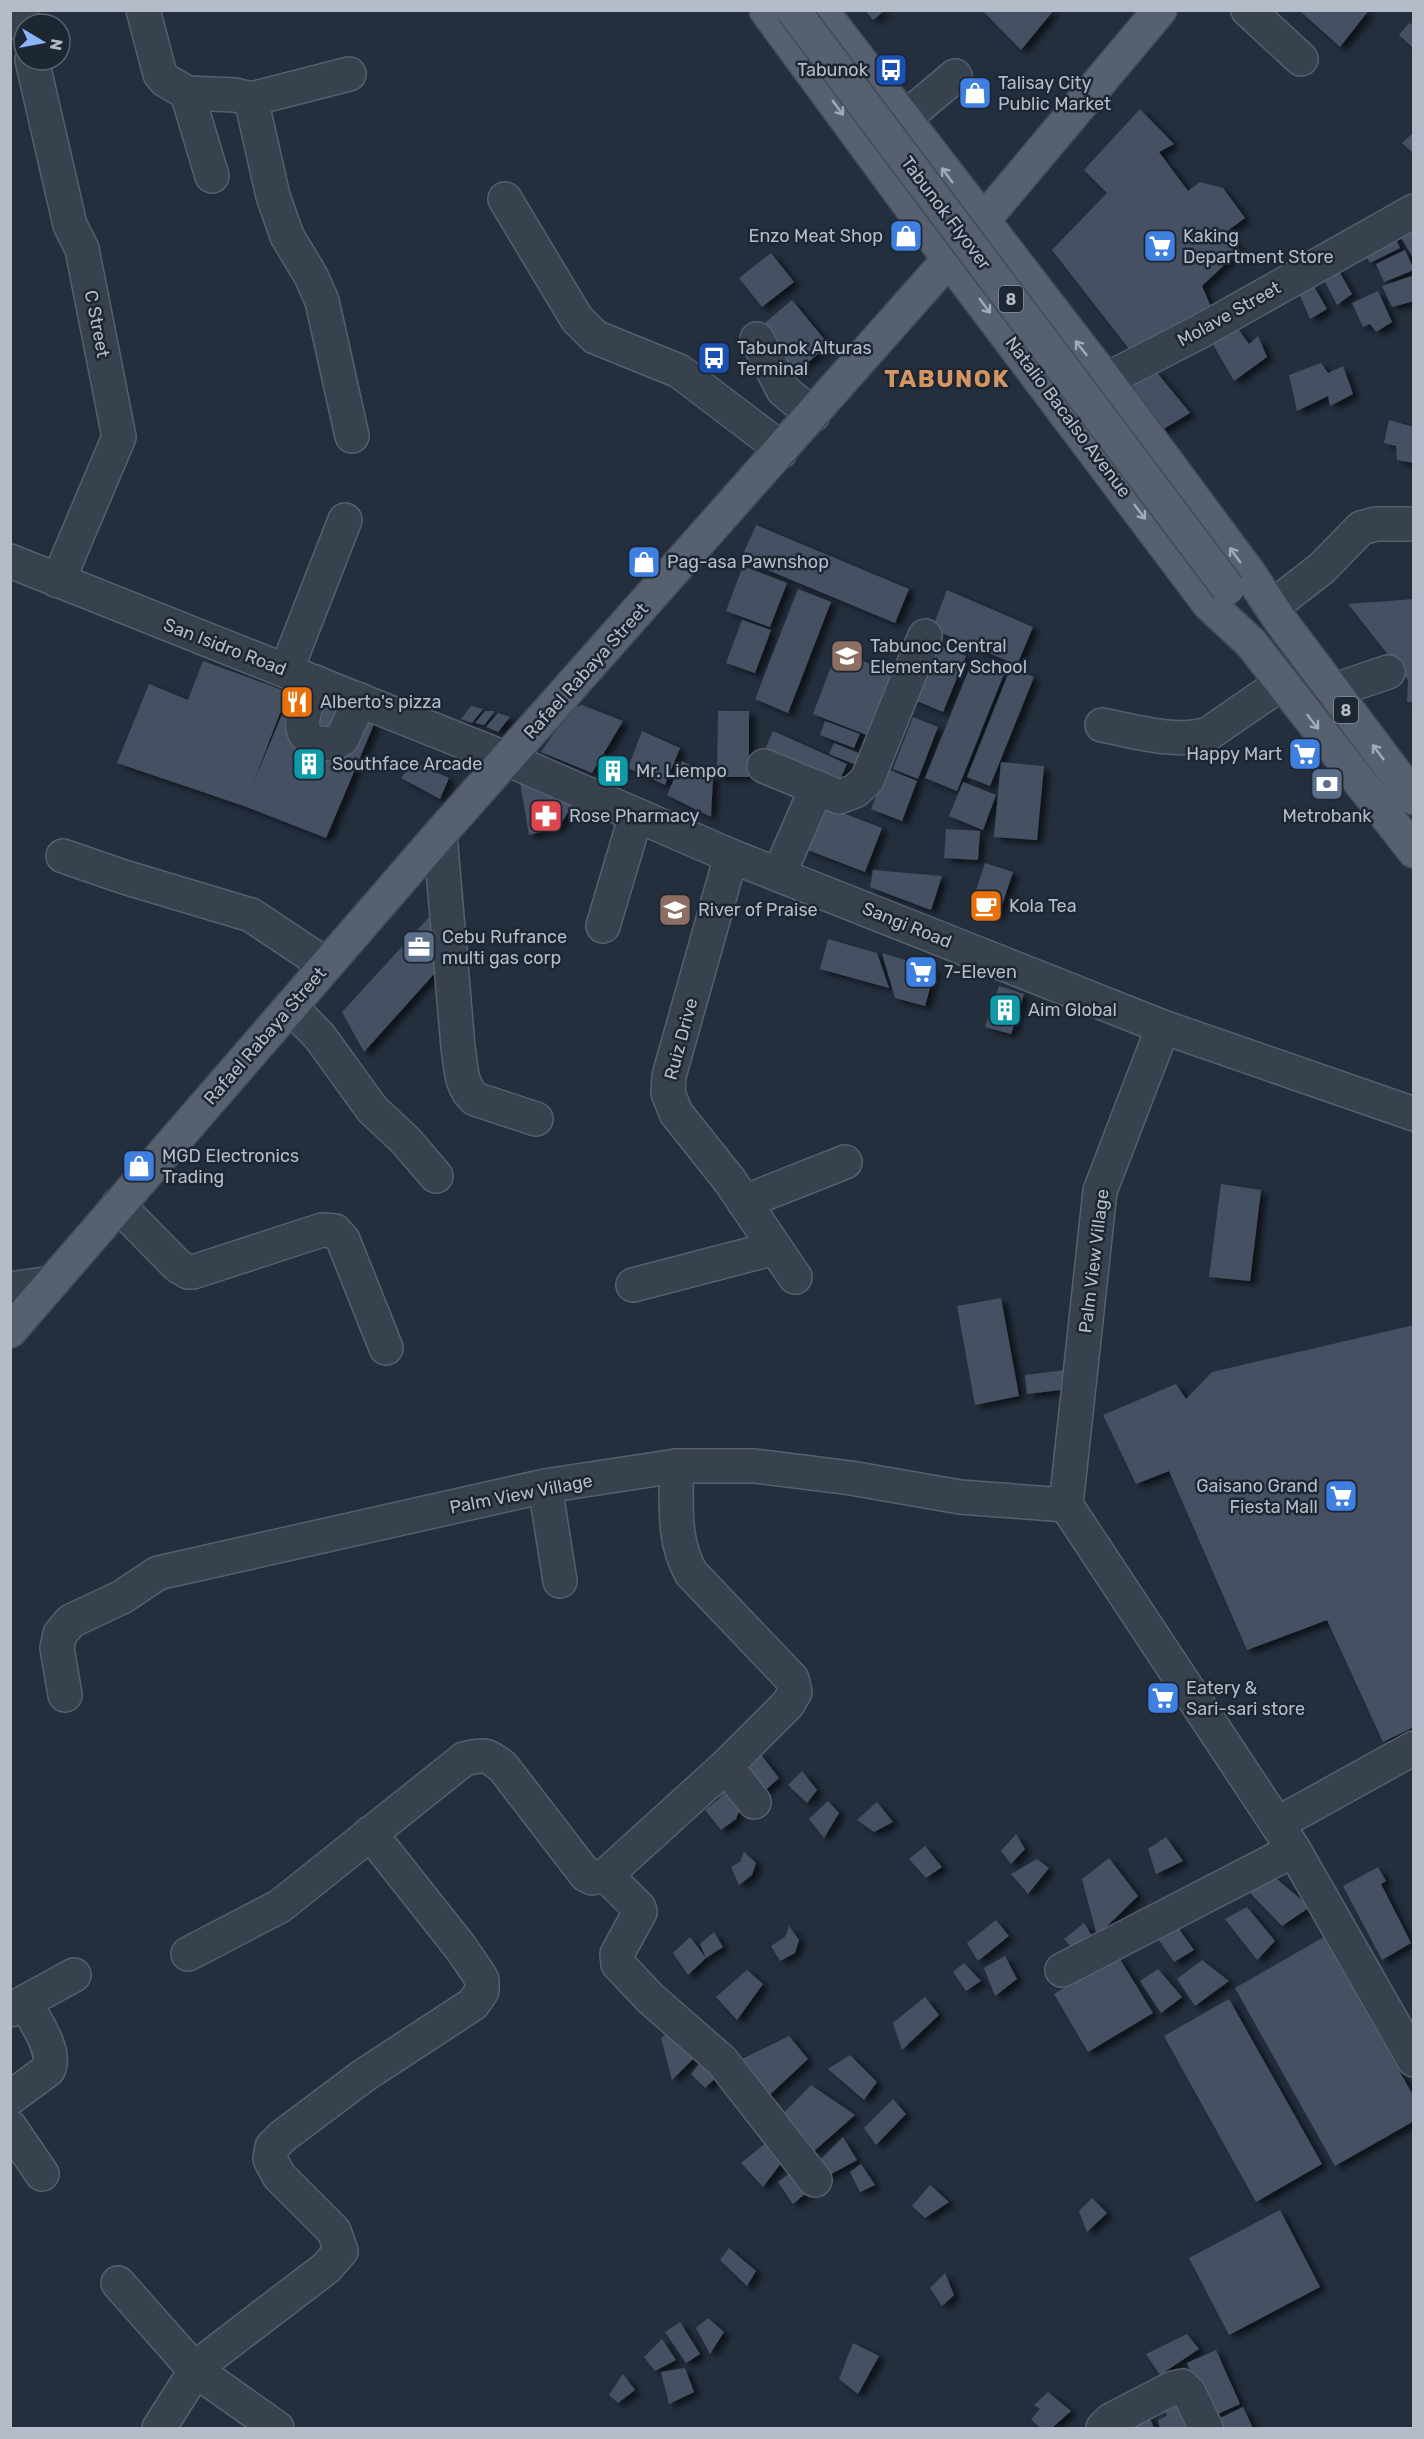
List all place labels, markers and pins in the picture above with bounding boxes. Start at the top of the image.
bus stop icon: Tabunok [873,52,909,88]
place label: Tabunok [797,59,869,81]
place label: Talisay City Public Market [998,72,1111,115]
shop icon: Talisay City Public Market [957,75,993,111]
shop icon: Enzo Meat Shop [888,218,924,254]
place label: Enzo Meat Shop [749,225,883,247]
place label: Kaking Department Store [1183,225,1334,268]
supermarket icon: Kaking Department Store [1142,228,1178,264]
place label: Tabunok Alturas Terminal [737,337,872,380]
bus stop icon: Tabunok Alturas Terminal [696,340,732,376]
shop icon: Pag-asa Pawnshop [626,544,662,580]
place label: Pag-asa Pawnshop [667,551,829,573]
place label: Tabunoc Central Elementary School [870,635,1027,678]
school or university icon: Tabunoc Central Elementary School [829,638,865,674]
restaurant icon: Alberto's pizza [279,684,315,720]
place label: Alberto's pizza [320,691,441,713]
supermarket icon: Happy Mart [1287,736,1323,772]
place label: Happy Mart [1186,743,1282,765]
building icon: Southface Arcade [291,746,327,782]
place label: Southface Arcade [332,753,482,775]
building icon: Mr. Liempo [595,753,631,789]
place label: Mr. Liempo [636,760,727,782]
bank icon: Metrobank [1309,766,1345,802]
pharmacy icon: Rose Pharmacy [528,798,564,834]
place label: Rose Pharmacy [569,805,700,827]
place label: Metrobank [1282,805,1372,827]
cafe icon: Kola Tea [968,888,1004,924]
school or university icon: River of Praise [657,892,693,928]
place label: Kola Tea [1009,895,1077,917]
place label: River of Praise [698,899,818,921]
place label: Cebu Rufrance multi gas corp [442,926,567,969]
office icon: Cebu Rufrance multi gas corp [401,929,437,965]
supermarket icon: 7-Eleven [903,954,939,990]
place label: 7-Eleven [944,961,1017,983]
building icon: Aim Global [987,992,1023,1028]
place label: Aim Global [1028,999,1117,1021]
place label: MGD Electronics Trading [162,1145,299,1188]
shop icon: MGD Electronics Trading [121,1148,157,1184]
place label: Gaisano Grand Fiesta Mall [1196,1475,1318,1518]
supermarket icon: Gaisano Grand Fiesta Mall [1323,1478,1359,1514]
place label: Eatery & Sari-sari store [1186,1677,1305,1720]
supermarket icon: Eatery & Sari-sari store [1145,1680,1181,1716]

